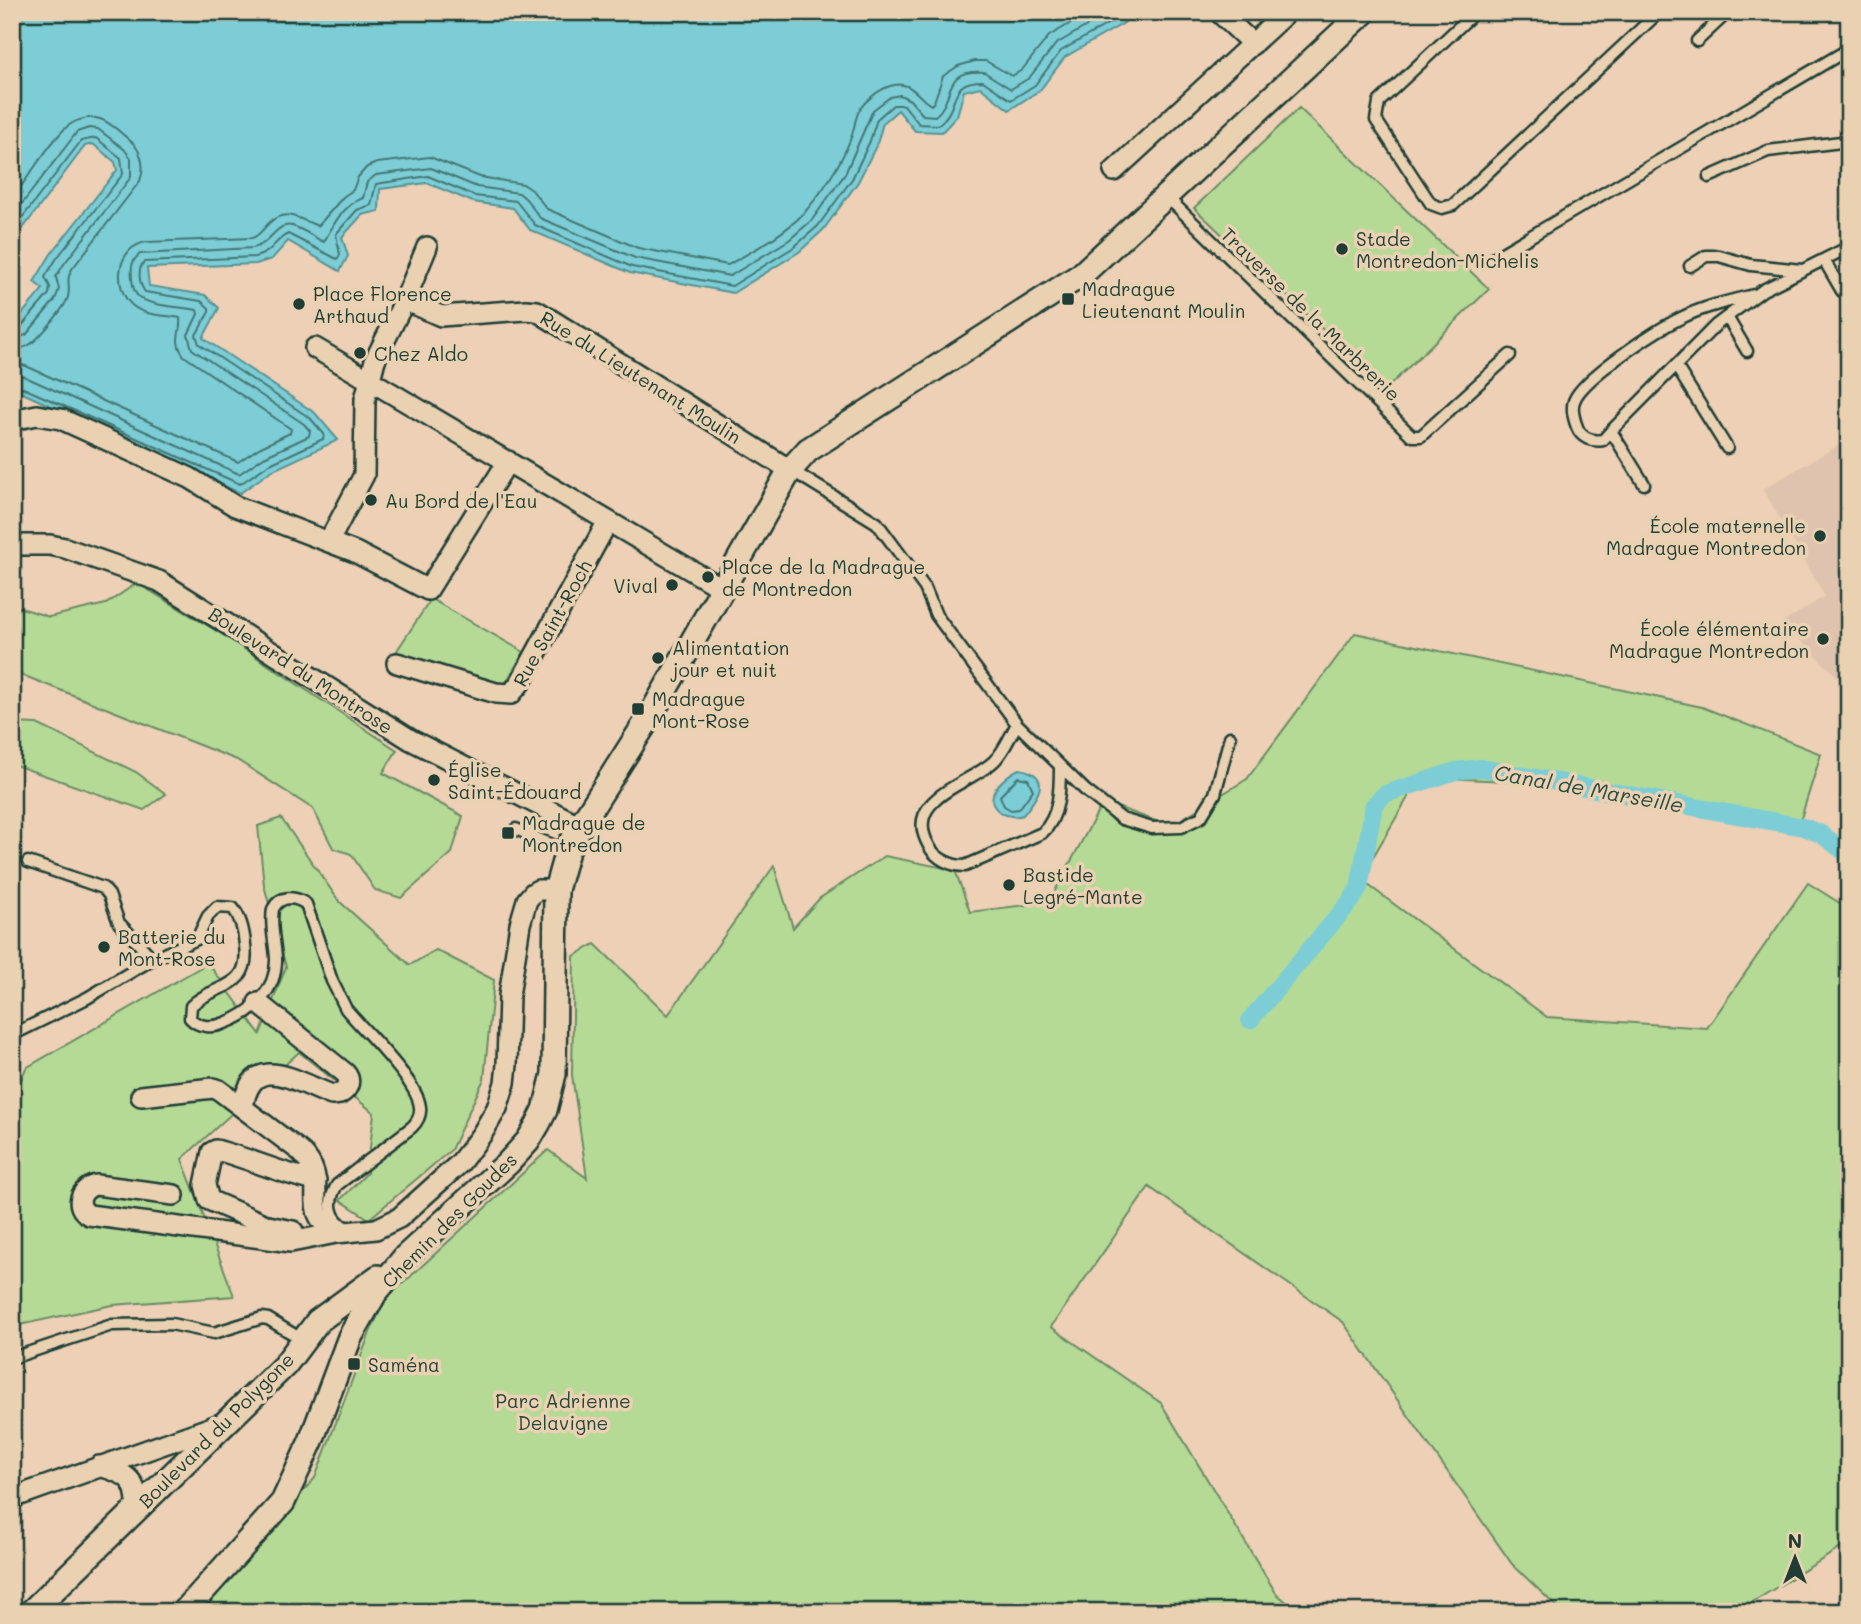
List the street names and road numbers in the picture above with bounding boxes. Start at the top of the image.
street label: Traverse de la Marbrerie [1216,222,1406,406]
street label: Rue du Lieutenant Moulin [536,305,746,449]
street label: Rue Saint-Roch [507,555,597,691]
street label: Boulevard du Montrose [204,601,398,739]
street label: Chemin des Goudes [376,1147,522,1293]
street label: Boulevard du Polygone [133,1347,299,1513]

